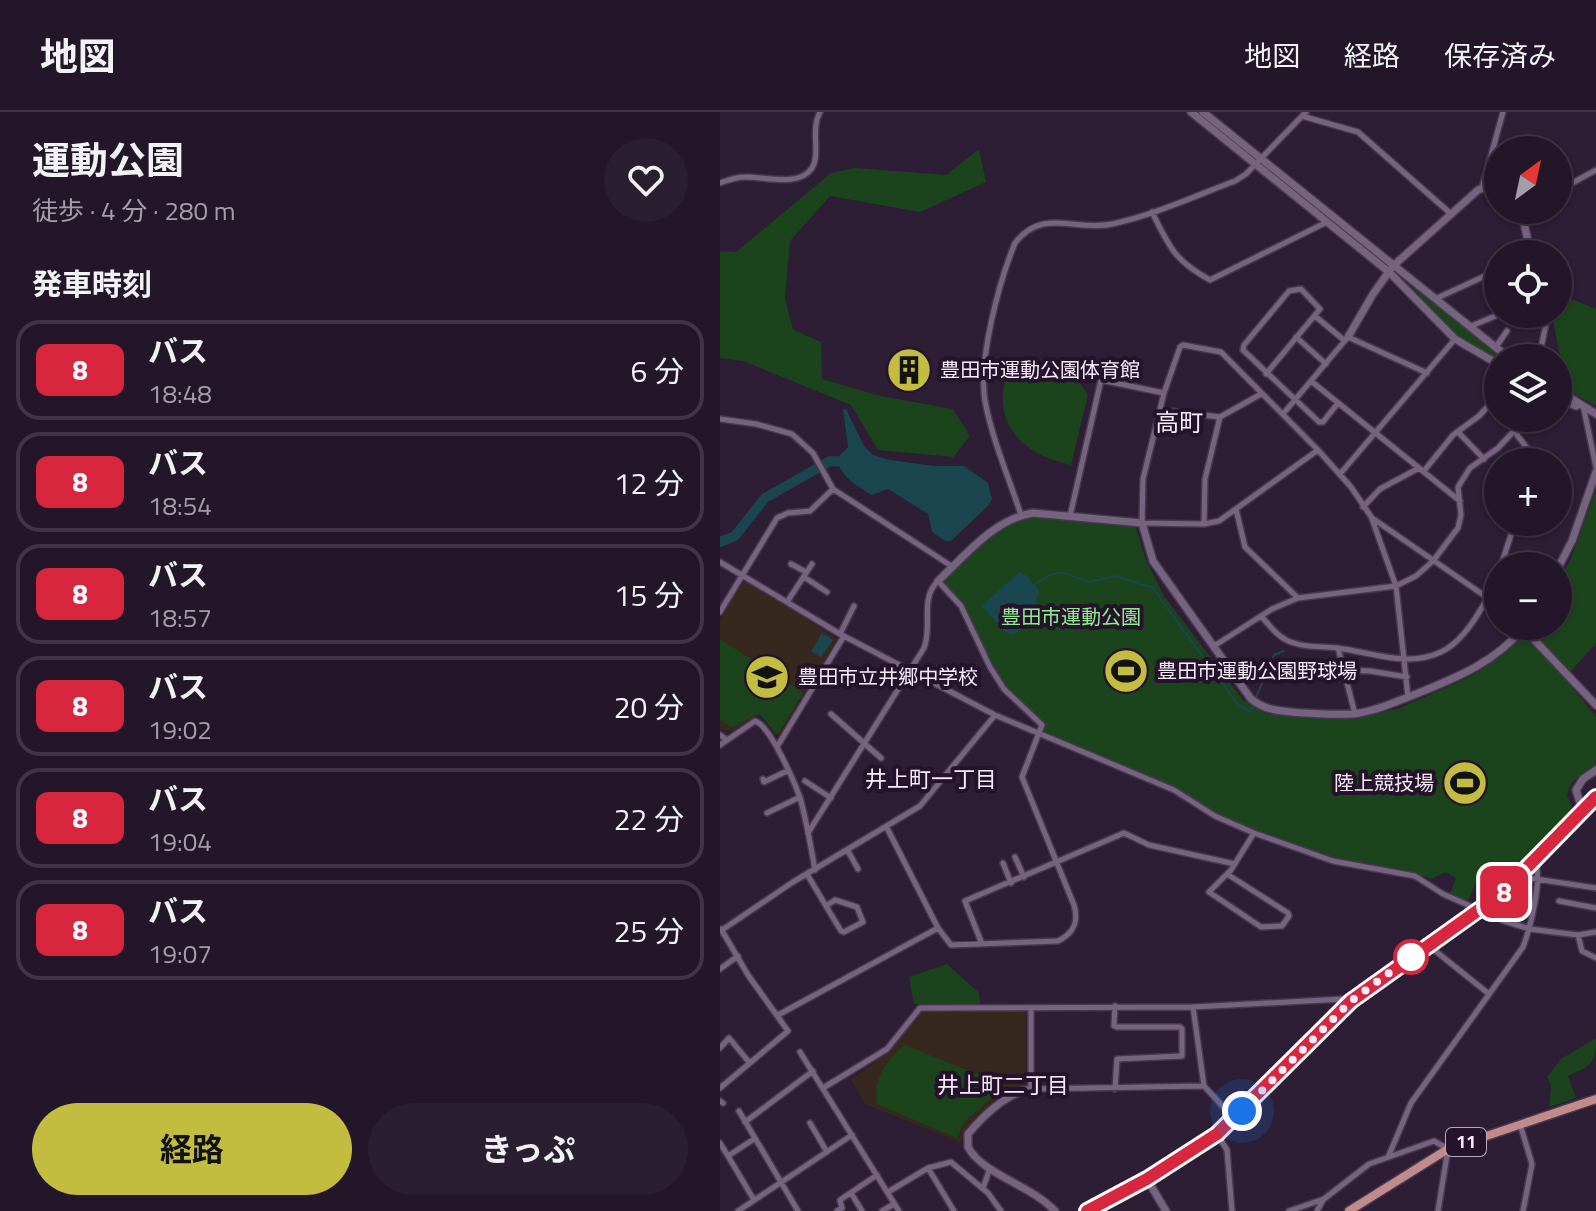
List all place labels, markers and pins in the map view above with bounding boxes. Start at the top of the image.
building icon: 豊田市運動公園体育館 [885,346,933,394]
place label: 豊田市運動公園体育館 [940,354,1140,385]
sports icon: 豊田市運動公園野球場 [1102,647,1150,695]
school or university icon: 豊田市立井郷中学校 [743,653,791,701]
place label: 豊田市運動公園野球場 [1157,655,1357,686]
place label: 豊田市立井郷中学校 [798,661,978,692]
sports icon: 陸上競技場 [1441,759,1489,807]
place label: 陸上競技場 [1334,767,1434,798]
unlabelled marker [1394,940,1428,974]

